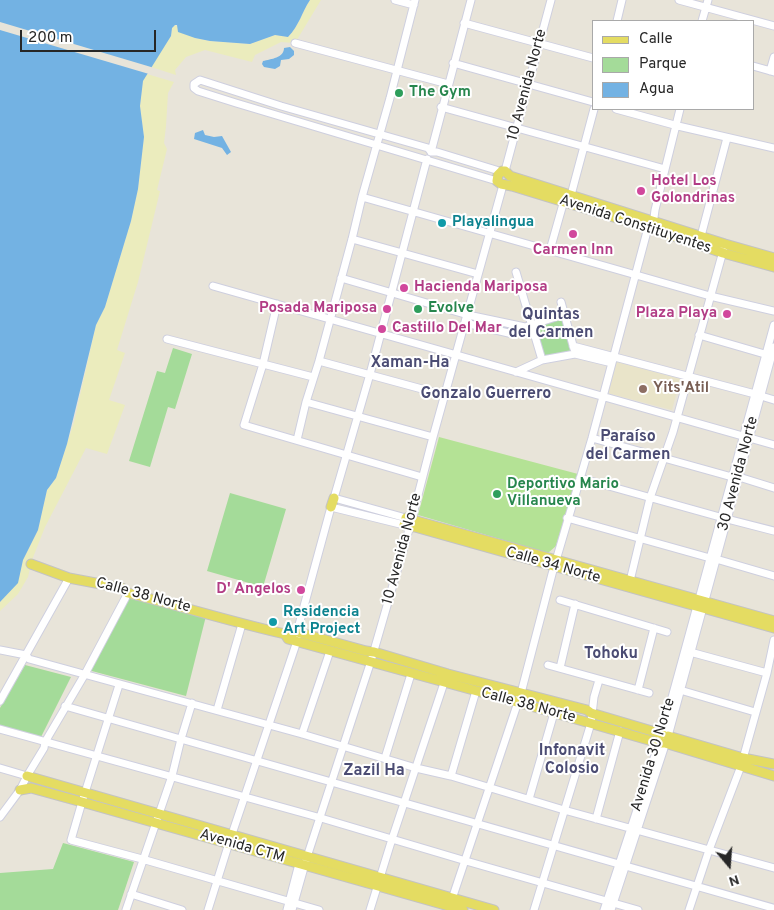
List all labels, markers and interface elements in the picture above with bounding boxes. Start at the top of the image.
scale bar [22,20,159,52]
legend [592,20,754,110]
street label: 10 Avenida Norte [504,27,552,143]
text: 200 m [28,29,73,48]
text: Calle [639,30,673,49]
text: Parque [639,55,687,74]
text: Agua [639,80,674,99]
place label: The Gym [409,84,471,102]
marker: The Gym [393,87,405,99]
place label: Hotel Los Golondrinas [651,173,735,208]
marker: Hotel Los Golondrinas [635,185,647,197]
street label: Avenida Constituyentes [557,192,713,258]
place label: Playalingua [452,214,534,232]
marker: Playalingua [436,217,448,229]
marker: Carmen Inn [567,228,579,240]
place label: Carmen Inn [533,242,613,260]
place label: Hacienda Mariposa [414,279,547,297]
marker: Hacienda Mariposa [398,282,410,294]
place label: Posada Mariposa [259,300,377,318]
place label: Evolve [428,300,474,318]
marker: Posada Mariposa [381,303,393,315]
marker: Evolve [412,303,424,315]
place label: Plaza Playa [636,305,717,323]
district label: Quintas del Carmen [508,306,594,344]
marker: Plaza Playa [721,308,733,320]
place label: Castillo Del Mar [392,320,502,338]
marker: Castillo Del Mar [376,323,388,335]
district label: Xaman-Ha [371,354,449,374]
place label: Yits'Atil [653,380,709,398]
marker: Yits'Atil [637,383,649,395]
district label: Gonzalo Guerrero [421,385,551,405]
street label: 30 Avenida Norte [715,415,763,533]
district label: Paraíso del Carmen [585,428,671,466]
place label: Deportivo Mario Villanueva [507,476,619,511]
marker: Deportivo Mario Villanueva [491,488,503,500]
street label: 10 Avenida Norte [379,491,427,607]
street label: Calle 34 Norte [504,544,602,588]
street label: Calle 38 Norte [94,575,192,617]
place label: D' Angelos [216,581,291,599]
marker: D' Angelos [295,584,307,596]
place label: Residencia Art Project [283,604,360,639]
marker: Residencia Art Project [267,616,279,628]
district label: Tohoku [584,645,638,665]
street label: Calle 38 Norte [479,685,577,727]
street label: Avenida 30 Norte [628,696,680,814]
district label: Infonavit Colosio [539,742,605,780]
district label: Zazil Ha [343,762,405,782]
street label: Avenida CTM [197,826,287,868]
north arrow [704,840,754,890]
text: N [726,870,741,889]

